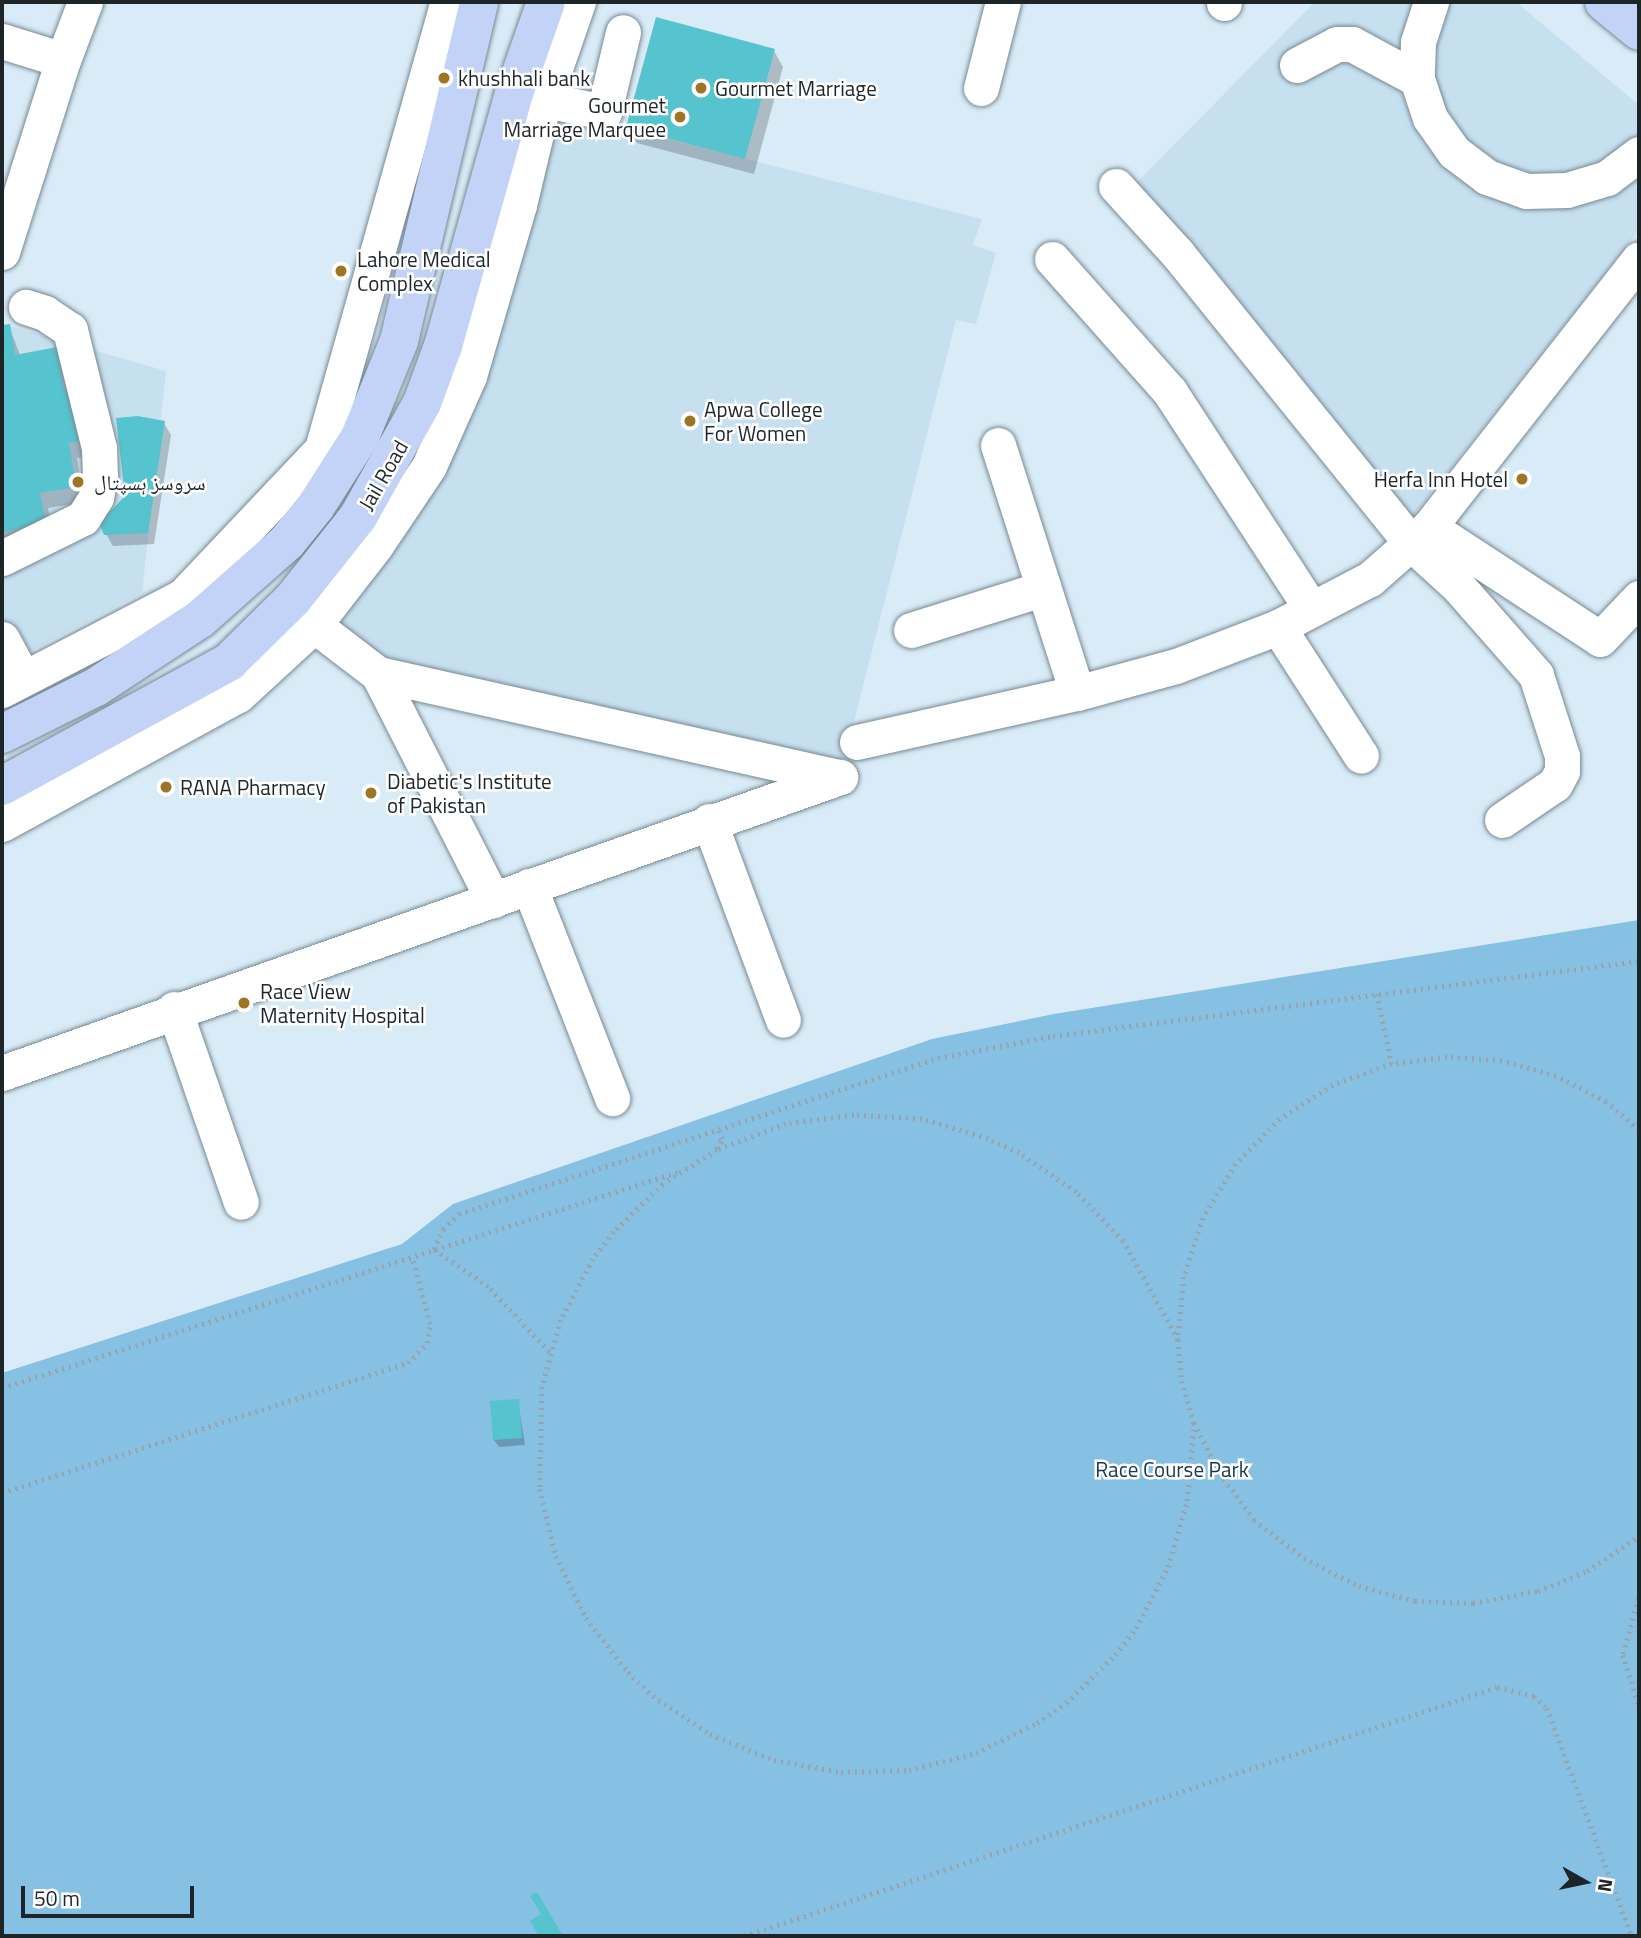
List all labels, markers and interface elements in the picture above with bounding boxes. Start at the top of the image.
place label: khushhali bank [458,65,590,91]
marker: khushhali bank [436,70,452,86]
place label: Gourmet Marriage [715,75,877,101]
marker: Gourmet Marriage [693,80,709,96]
place label: Gourmet Marriage Marquee [504,92,666,142]
marker: Gourmet Marriage Marquee [672,109,688,125]
place label: Lahore Medical Complex [357,246,491,296]
marker: Lahore Medical Complex [331,261,351,281]
place label: Apwa College For Women [704,396,823,446]
marker: Apwa College For Women [682,413,698,429]
street label: Jail Road [353,436,413,514]
place label: Herfa Inn Hotel [1374,466,1508,492]
place label: سروسز ہسپتال [94,469,206,495]
marker: Herfa Inn Hotel [1514,471,1530,487]
marker: سروسز ہسپتال [68,472,88,492]
place label: Diabetic's Institute of Pakistan [387,768,552,818]
place label: RANA Pharmacy [180,774,326,800]
marker: RANA Pharmacy [158,779,174,795]
marker: Diabetic's Institute of Pakistan [361,783,381,803]
place label: Race View Maternity Hospital [260,978,425,1028]
marker: Race View Maternity Hospital [234,993,254,1013]
park label: Race Course Park [1095,1456,1249,1482]
north arrow [1550,1847,1620,1917]
scale bar [24,1871,198,1915]
text: N [1591,1877,1622,1894]
text: 50 m [34,1882,80,1914]

